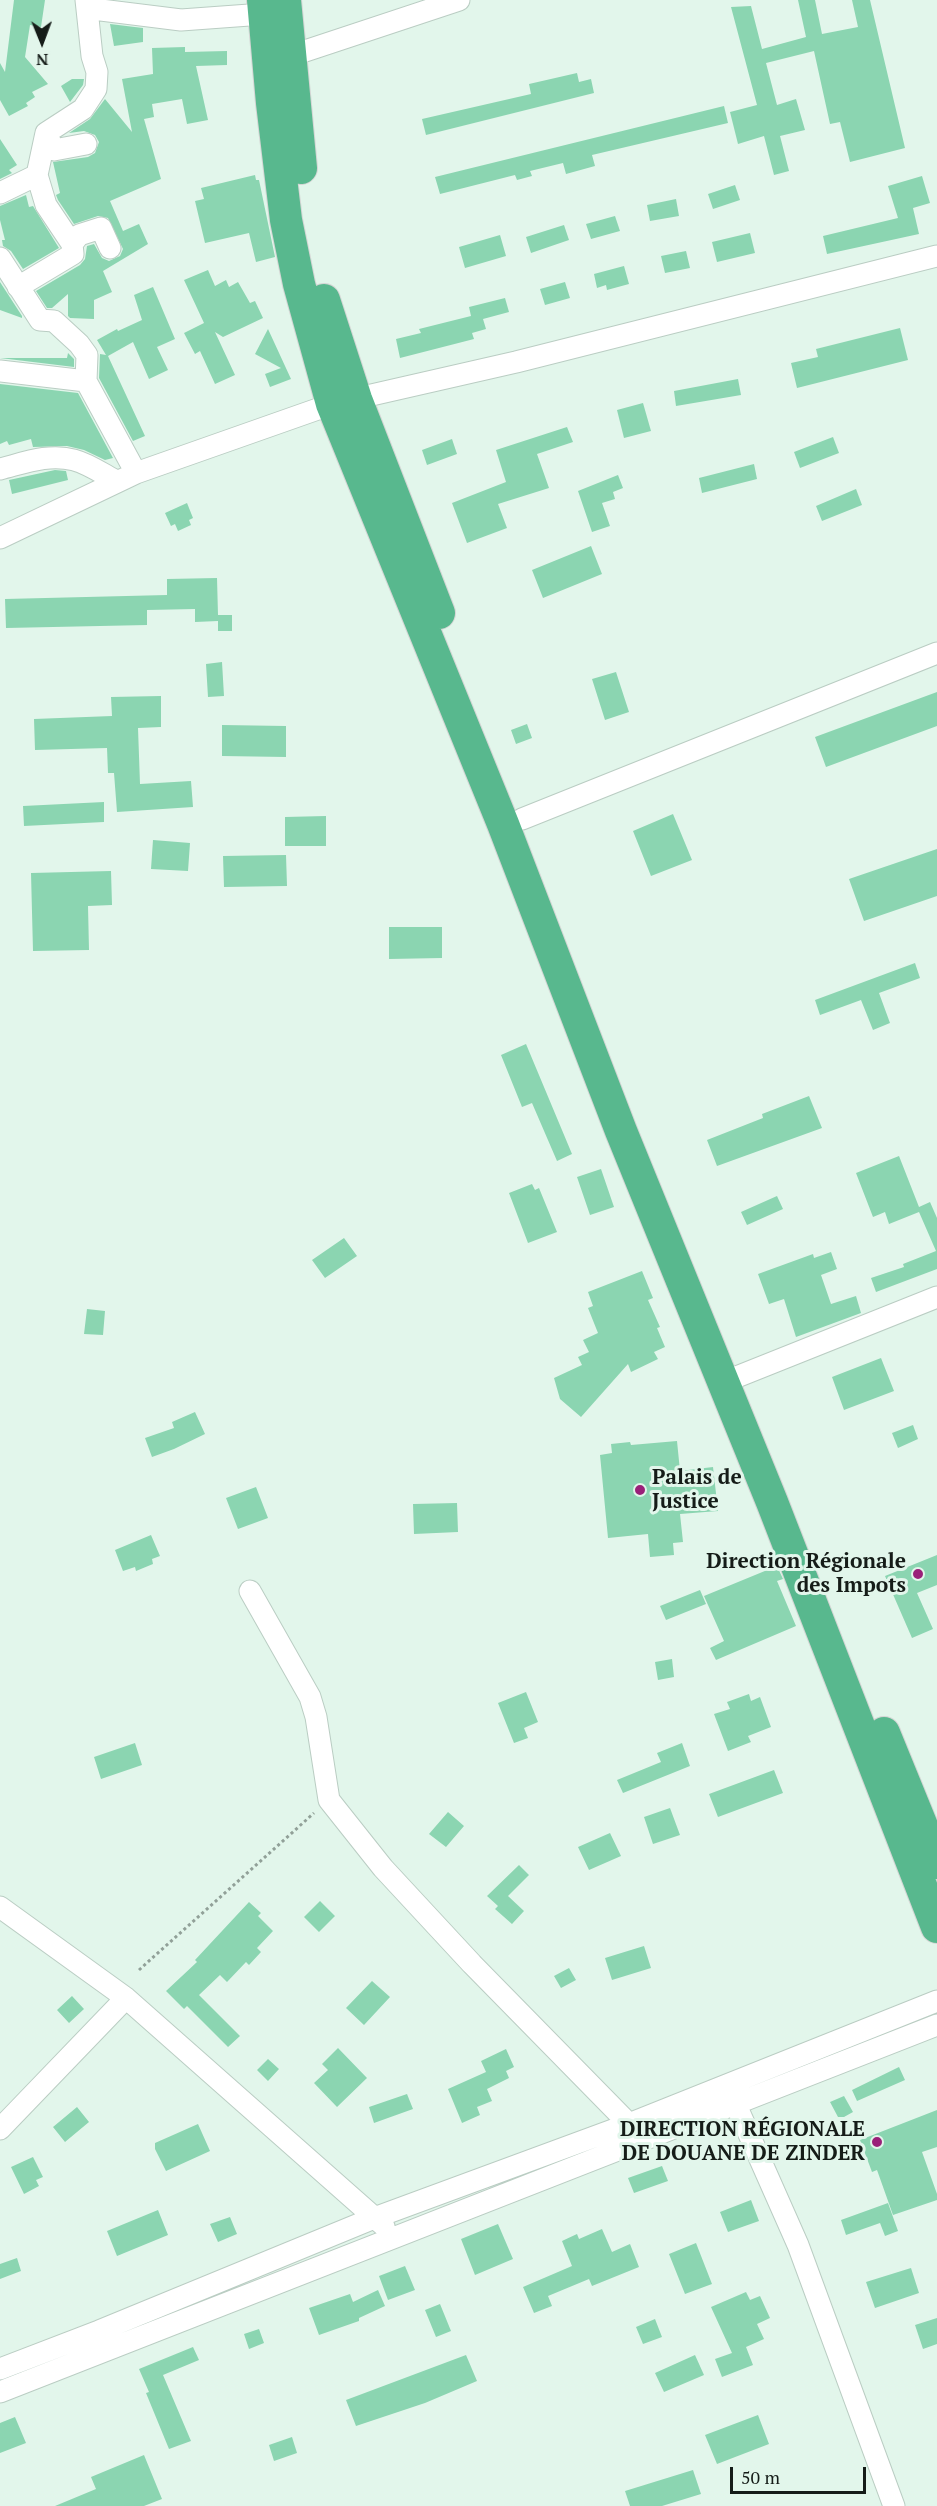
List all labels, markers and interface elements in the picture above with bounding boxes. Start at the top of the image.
north arrow [12,12,72,72]
text: N [36,49,49,71]
place label: Palais de Justice [652,1465,742,1515]
marker: Palais de Justice [633,1483,647,1497]
place label: Direction Régionale des Impots [706,1549,906,1599]
marker: Direction Régionale des Impots [911,1567,925,1581]
place label: DIRECTION RÉGIONALE DE DOUANE DE ZINDER [620,2117,865,2167]
marker: DIRECTION RÉGIONALE DE DOUANE DE ZINDER [870,2135,884,2149]
scale bar [733,2455,870,2493]
text: 50 m [741,2465,780,2489]

